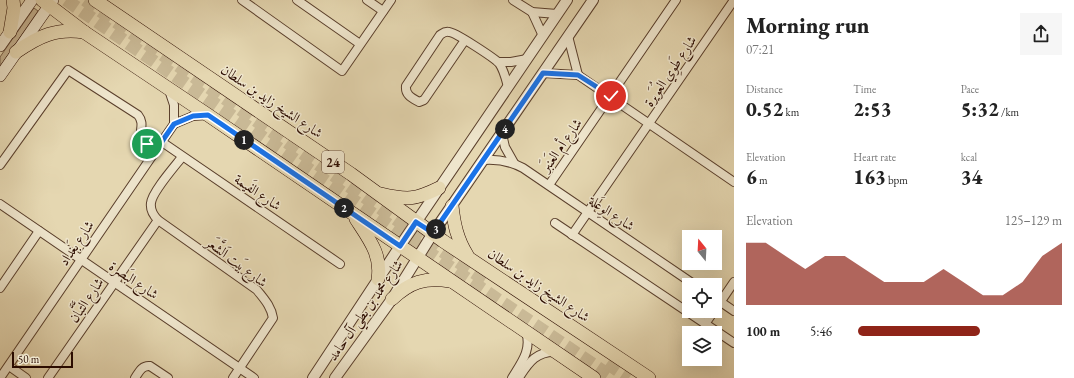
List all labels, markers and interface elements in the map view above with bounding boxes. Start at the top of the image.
text: Morning run [746,11,870,40]
button: share [1020,13,1062,55]
street label: شارع طَوِي العُوَيرة [637,30,703,112]
text: 07:21 [746,41,774,58]
street label: شارع الشيخ زايد بن سلطان [215,60,326,145]
pin [594,79,628,113]
text: Distance [746,82,783,96]
text: Time [853,82,876,96]
text: Pace [961,82,979,96]
icon: check [600,85,622,107]
text: 0.52 [746,96,783,122]
text: 2:53 [853,96,892,122]
text: 5:32 [961,96,999,122]
text: km [783,105,799,119]
text: /km [999,105,1019,119]
street label: شارع أم العَنبَر [534,114,589,179]
pin: 4 [495,119,515,139]
text: 4 [502,122,508,136]
pin [130,127,164,161]
pin: 1 [234,130,254,150]
icon: arrive [136,133,158,155]
text: 1 [241,133,247,147]
text: Elevation [746,150,786,164]
text: Heart rate [853,150,896,164]
text: kcal [961,150,977,164]
road number: 24 [322,151,344,173]
text: 6 [746,164,757,190]
text: 163 [853,164,886,190]
text: 34 [961,164,982,190]
street label: شارع الفَيمة [229,169,286,217]
text: m [757,173,768,187]
text: bpm [886,173,908,187]
street label: شارع الوِعَلة [583,190,639,237]
pin: 2 [334,198,354,218]
text: 2 [341,201,347,215]
text: Elevation [746,212,793,229]
text: 125–129 m [1005,212,1062,229]
street label: شارع بَغداد [53,216,100,271]
pin: 3 [426,219,446,239]
text: 3 [433,222,439,236]
street label: شارع بَيت اَلشَّعَر [199,230,273,293]
north arrow [682,230,722,270]
map controls [682,230,722,366]
street label: شارع الشيخ زايد بن سلطان [482,244,593,329]
street label: شارع البَصرة [104,256,163,306]
street label: شارع محمد بن بطي آل حامد [323,256,410,366]
street label: شارع التَّبَّان [62,272,110,328]
button: locate [682,278,722,318]
text: 100 m [746,323,780,340]
text: 5:46 [810,323,832,340]
button: layers [682,326,722,366]
scale bar [12,350,73,369]
text: 50 m [18,352,39,366]

